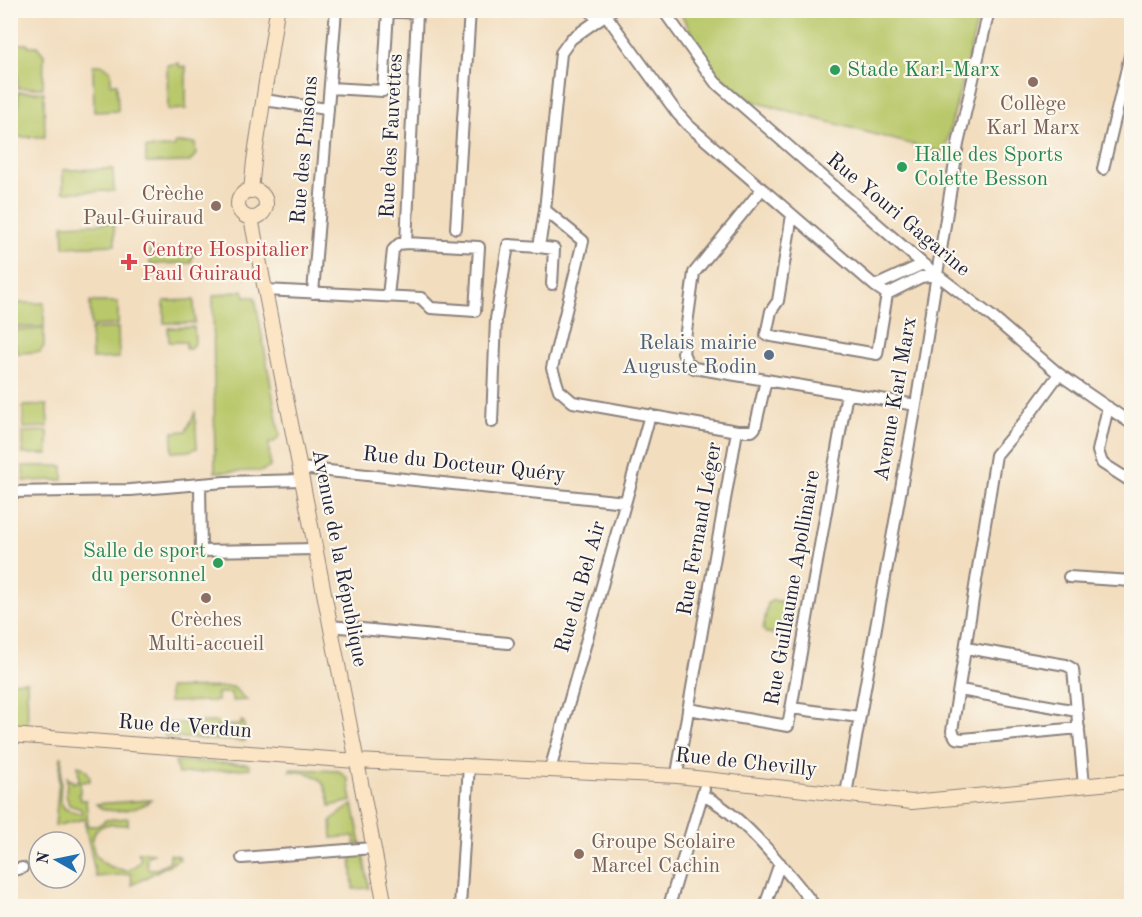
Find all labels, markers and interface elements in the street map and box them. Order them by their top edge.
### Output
street label: Rue des Fauvettes [377,53,407,219]
place label: Stade Karl-Marx [847,60,1000,81]
marker: Stade Karl-Marx [828,63,842,77]
street label: Rue des Pinsons [288,75,322,225]
marker: Collège Karl Marx [1026,75,1040,89]
place label: Collège Karl Marx [986,94,1080,139]
place label: Halle des Sports Colette Besson [914,145,1063,190]
street label: Rue Youri Gagarine [822,149,974,281]
marker: Halle des Sports Colette Besson [895,160,909,174]
place label: Crèche Paul-Guiraud [82,184,204,229]
marker: Crèche Paul-Guiraud [209,199,223,213]
place label: Centre Hospitalier Paul Guiraud [142,240,309,285]
marker: Centre Hospitalier Paul Guiraud [120,253,138,271]
street label: Avenue Karl Marx [871,315,921,483]
place label: Relais mairie Auguste Rodin [622,333,757,378]
marker: Relais mairie Auguste Rodin [762,348,776,362]
street label: Rue Fernand Léger [674,440,726,617]
street label: Rue du Docteur Quéry [362,444,566,486]
street label: Avenue de la République [308,447,370,669]
street label: Rue Guillaume Apollinaire [762,469,824,707]
street label: Rue du Bel Air [552,518,610,655]
place label: Salle de sport du personnel [83,541,206,586]
marker: Salle de sport du personnel [211,556,225,570]
marker: Crèches Multi-accueil [199,591,213,605]
place label: Crèches Multi-accueil [148,610,264,655]
street label: Rue de Verdun [117,712,253,742]
street label: Rue de Chevilly [674,745,818,781]
north arrow [27,830,87,890]
place label: Groupe Scolaire Marcel Cachin [591,832,735,877]
marker: Groupe Scolaire Marcel Cachin [572,847,586,861]
text: N [35,850,53,865]

